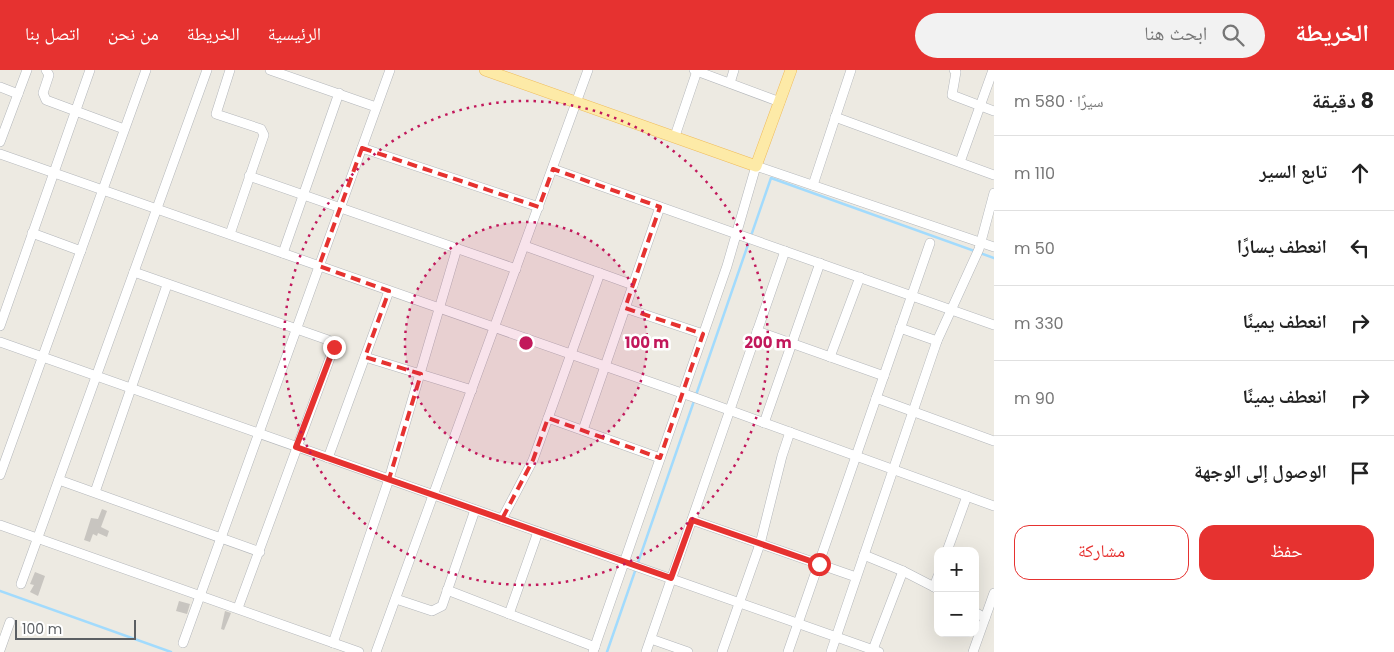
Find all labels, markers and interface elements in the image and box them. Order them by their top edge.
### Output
search box [915,13,1265,58]
text: الخريطة [1295,16,1369,49]
text: ابحث هنا [1144,20,1207,47]
text: اتصل بنا [25,21,80,46]
text: من نحن [108,21,159,46]
text: الخريطة [187,21,240,46]
text: الرئيسية [268,21,321,46]
icon: search [1219,21,1247,49]
text: 8 دقيقة [1312,86,1374,115]
text: سيرًا · 580 m [1014,90,1103,113]
text: تابع السير [1260,158,1327,185]
icon: ahead [1346,159,1374,187]
text: 110 m [1014,162,1055,185]
text: انعطف يسارًا [1237,233,1327,260]
icon: left [1346,234,1374,262]
text: 50 m [1014,237,1055,260]
text: انعطف يمينًا [1242,308,1327,335]
icon: right [1346,309,1374,337]
text: 330 m [1014,312,1064,335]
text: 100 m [625,332,669,353]
text: 200 m [744,332,792,353]
centre of rings [517,334,535,352]
route end [323,336,346,359]
text: انعطف يمينًا [1242,383,1327,410]
icon: right [1346,384,1374,412]
text: 90 m [1014,387,1055,410]
text: الوصول إلى الوجهة [1194,458,1327,485]
icon: arrive [1346,459,1374,487]
button: مشاركة [1014,525,1189,580]
button: حفظ [1199,525,1374,580]
map controls [934,547,979,637]
button: + [934,547,979,592]
route start [808,553,831,576]
button: − [934,592,979,637]
scale bar [15,617,136,640]
text: 100 m [22,619,62,639]

